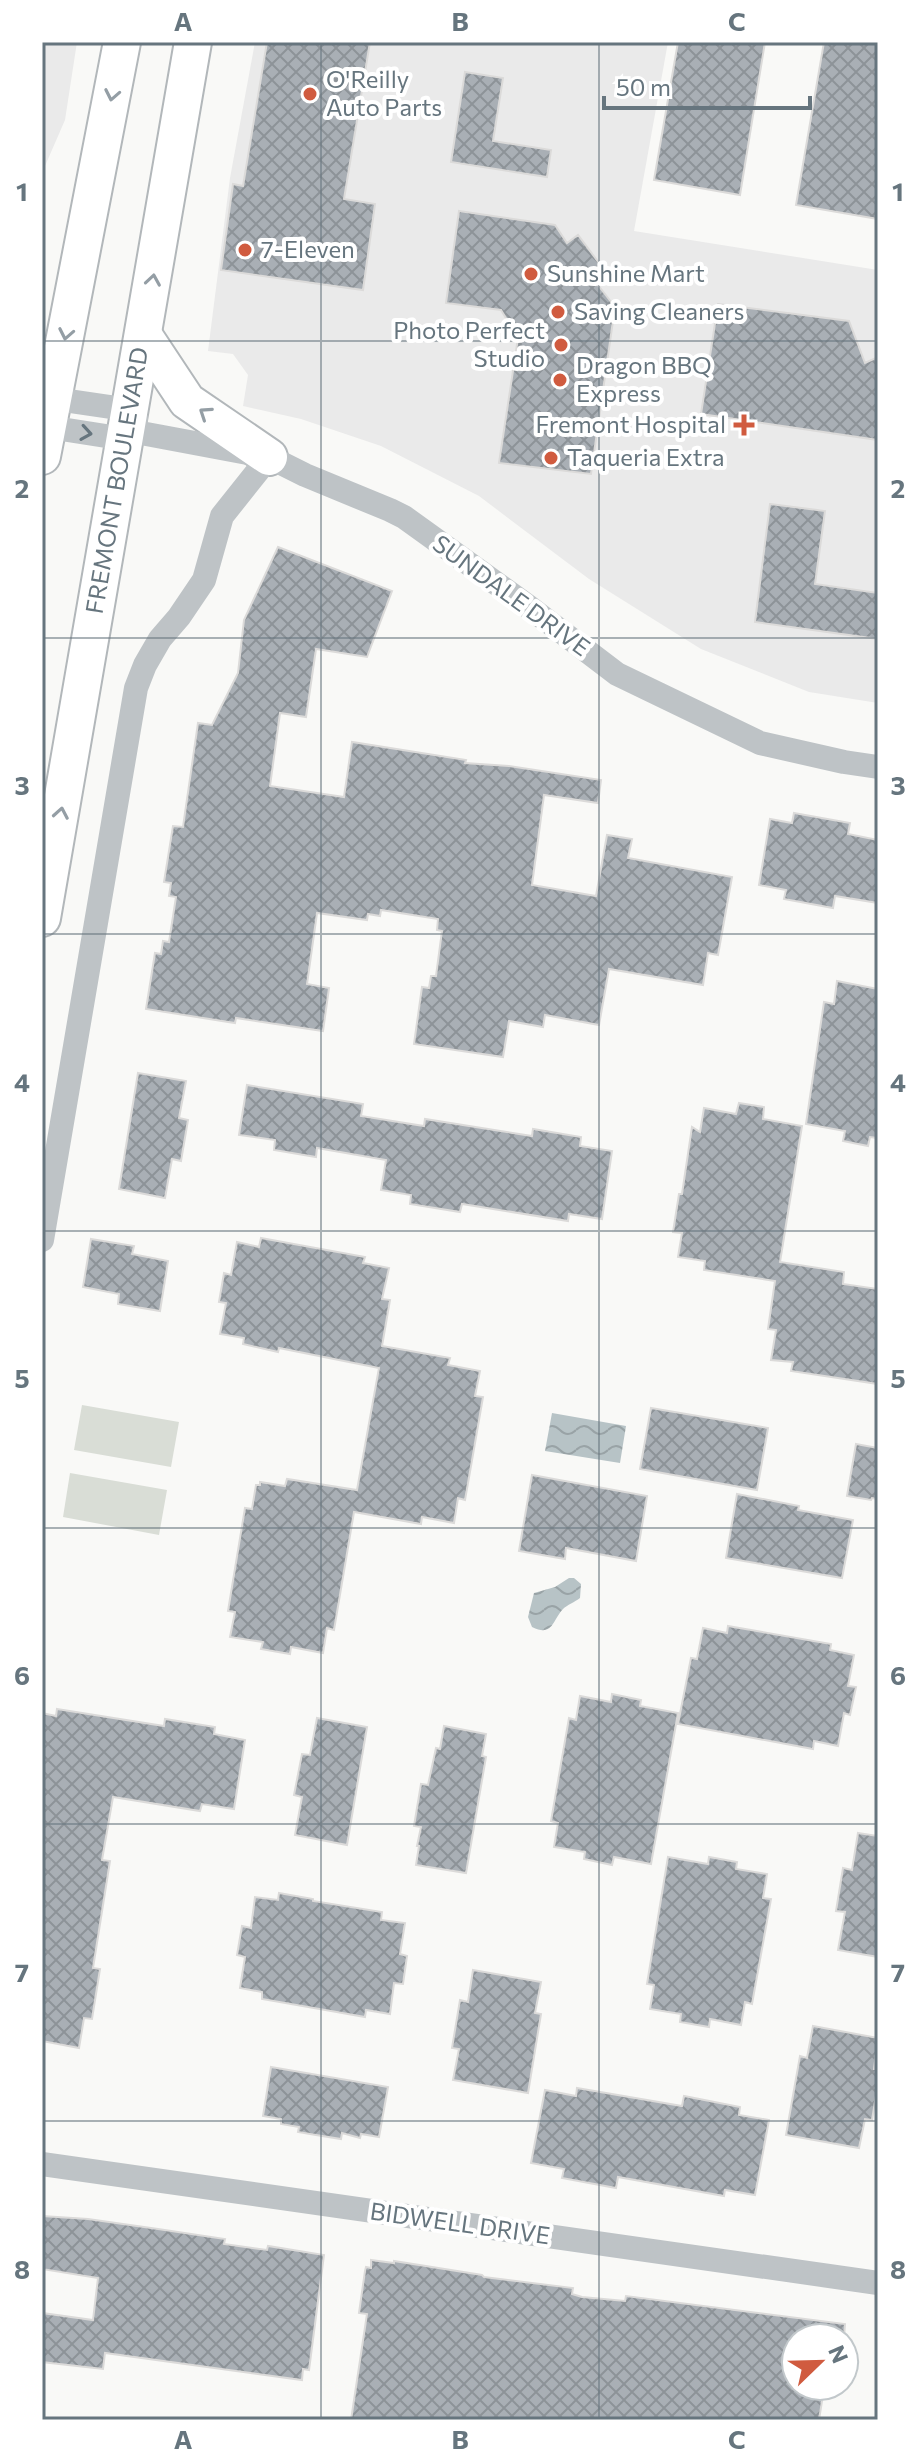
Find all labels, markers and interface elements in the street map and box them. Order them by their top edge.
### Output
text: A [174,5,193,36]
text: B [451,5,469,36]
text: C [728,5,746,36]
scale bar [604,60,810,110]
place label: O'Reilly Auto Parts [326,64,442,121]
text: 50 m [616,72,671,101]
marker: O'Reilly Auto Parts [301,85,319,103]
one-way arrow [104,88,121,101]
text: 1 [16,175,28,206]
text: 1 [892,175,904,206]
place label: 7-Eleven [261,234,355,263]
marker: 7-Eleven [236,241,254,259]
place label: Sunshine Mart [547,258,705,287]
marker: Sunshine Mart [522,265,540,283]
one-way arrow [144,273,161,286]
place label: Saving Cleaners [574,296,744,325]
marker: Saving Cleaners [549,303,567,321]
place label: Photo Perfect Studio [393,315,545,372]
one-way arrow [58,327,75,340]
marker: Photo Perfect Studio [552,336,570,354]
street label: FREMONT BOULEVARD [79,345,153,616]
place label: Dragon BBQ Express [576,350,712,407]
marker: Dragon BBQ Express [551,371,569,389]
one-way arrow [199,408,213,423]
place label: Fremont Hospital [535,409,726,438]
marker: Fremont Hospital [733,414,755,436]
one-way arrow [79,424,93,441]
place label: Taqueria Extra [567,442,725,471]
marker: Taqueria Extra [542,449,560,467]
text: 2 [15,472,29,503]
text: 2 [891,472,905,503]
street label: SUNDALE DRIVE [428,528,596,661]
text: 3 [14,769,30,800]
text: 3 [890,769,906,800]
one-way arrow [51,806,68,820]
text: 4 [14,1066,30,1097]
text: 4 [890,1066,906,1097]
text: 5 [14,1362,30,1393]
text: 5 [890,1362,906,1393]
text: 6 [14,1659,30,1690]
text: 6 [890,1659,906,1690]
text: 7 [15,1956,29,1987]
text: 7 [891,1956,905,1987]
street label: BIDWELL DRIVE [368,2196,552,2249]
text: 8 [14,2253,30,2284]
text: 8 [890,2253,906,2284]
north arrow [780,2322,860,2402]
text: N [823,2341,855,2367]
text: A [174,2423,193,2454]
text: B [451,2423,469,2454]
text: C [728,2423,746,2454]

